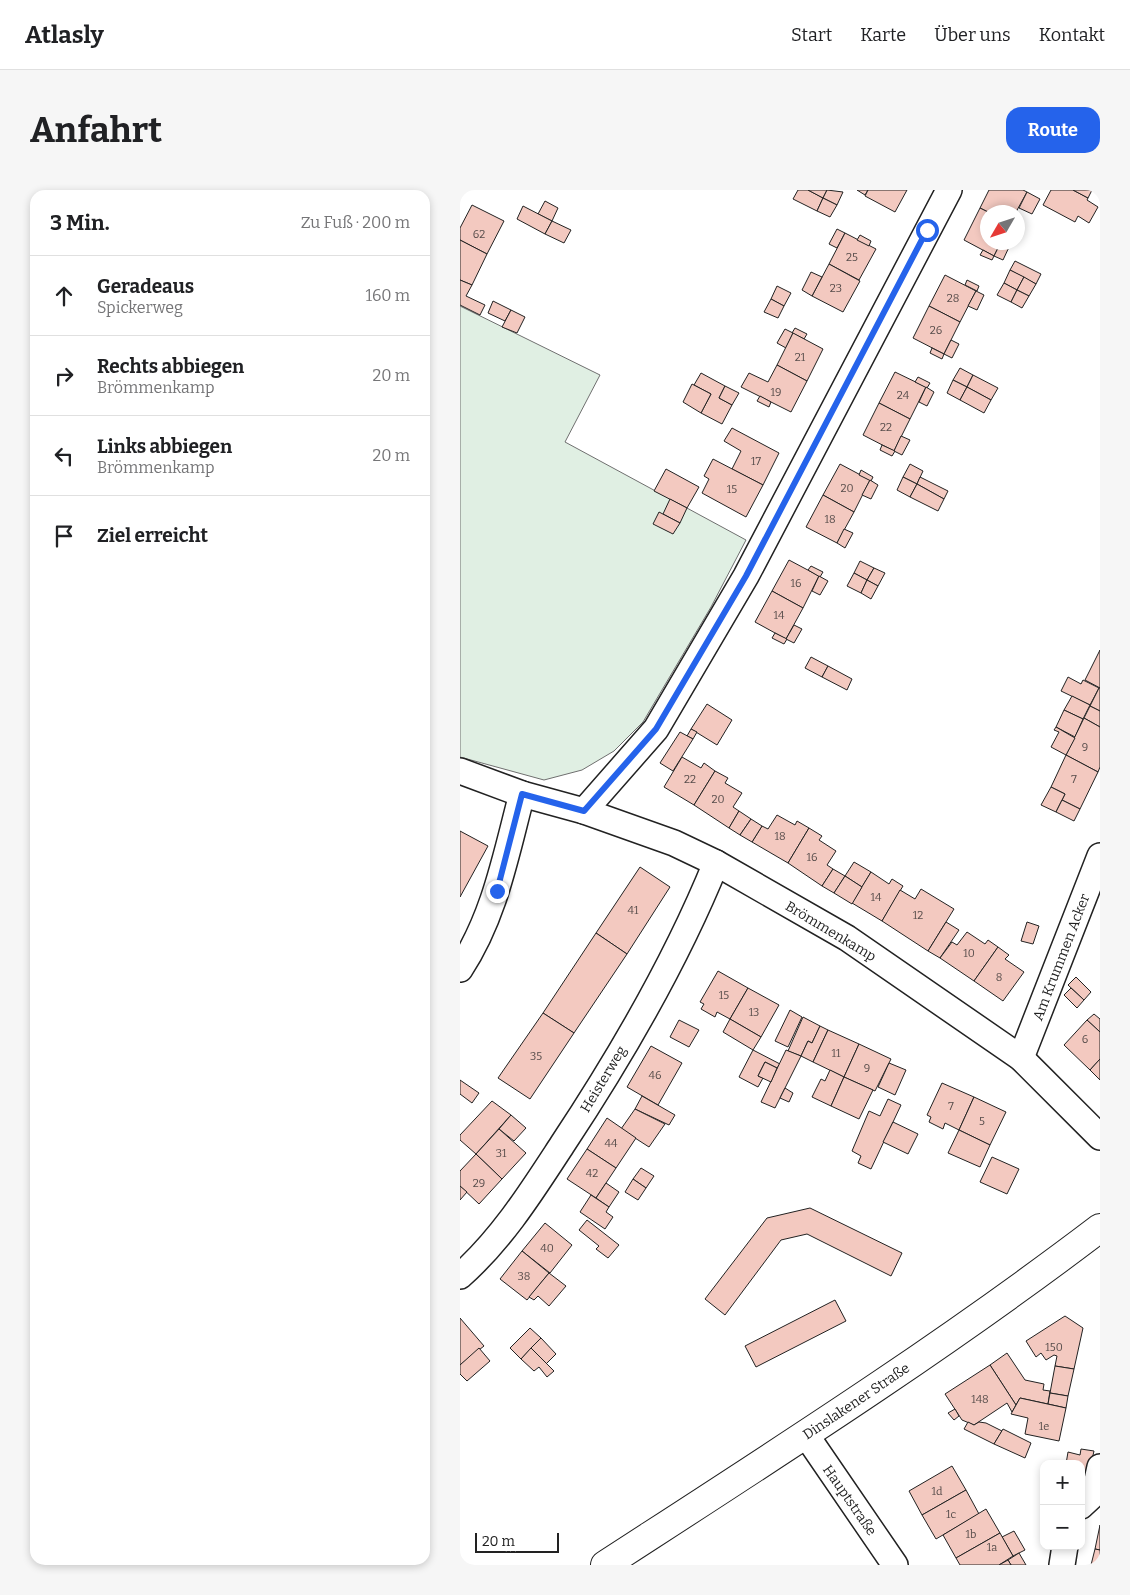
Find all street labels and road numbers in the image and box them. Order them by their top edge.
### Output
street label: Am Krummen Acker [1029,891,1093,1023]
street label: Brömmenkamp [782,898,879,965]
street label: Heisterweg [577,1043,630,1116]
street label: Dinslakener Straße [800,1359,913,1443]
street label: Hauptstraße [819,1462,880,1539]

